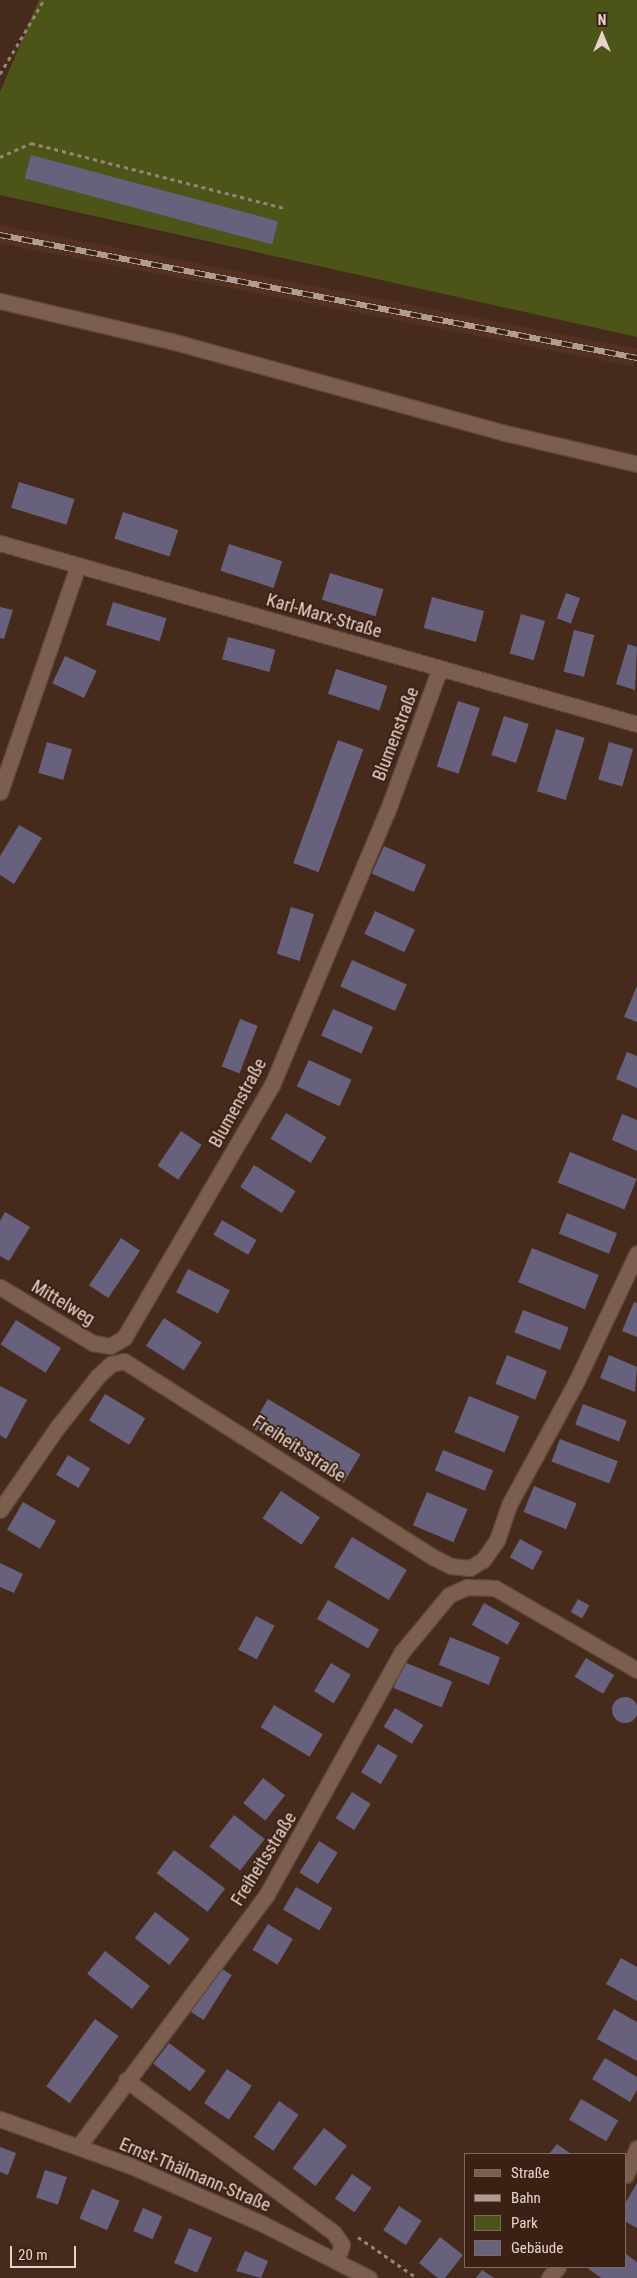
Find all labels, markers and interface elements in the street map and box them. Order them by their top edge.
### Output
north arrow [577,10,627,60]
text: N [598,12,606,28]
street label: Karl-Marx-Straße [264,589,384,643]
street label: Blumenstraße [368,684,424,784]
street label: Blumenstraße [205,1055,271,1151]
street label: Mittelweg [27,1276,99,1330]
street label: Freiheitsstraße [249,1411,349,1487]
street label: Freiheitsstraße [227,1808,301,1910]
street label: Ernst-Thälmann-Straße [116,2133,274,2217]
legend [464,2153,627,2268]
text: Straße [511,2164,550,2182]
text: Bahn [511,2189,541,2207]
text: Park [511,2214,538,2232]
scale bar [12,2236,79,2268]
text: Gebäude [511,2239,563,2257]
text: 20 m [18,2246,48,2264]

